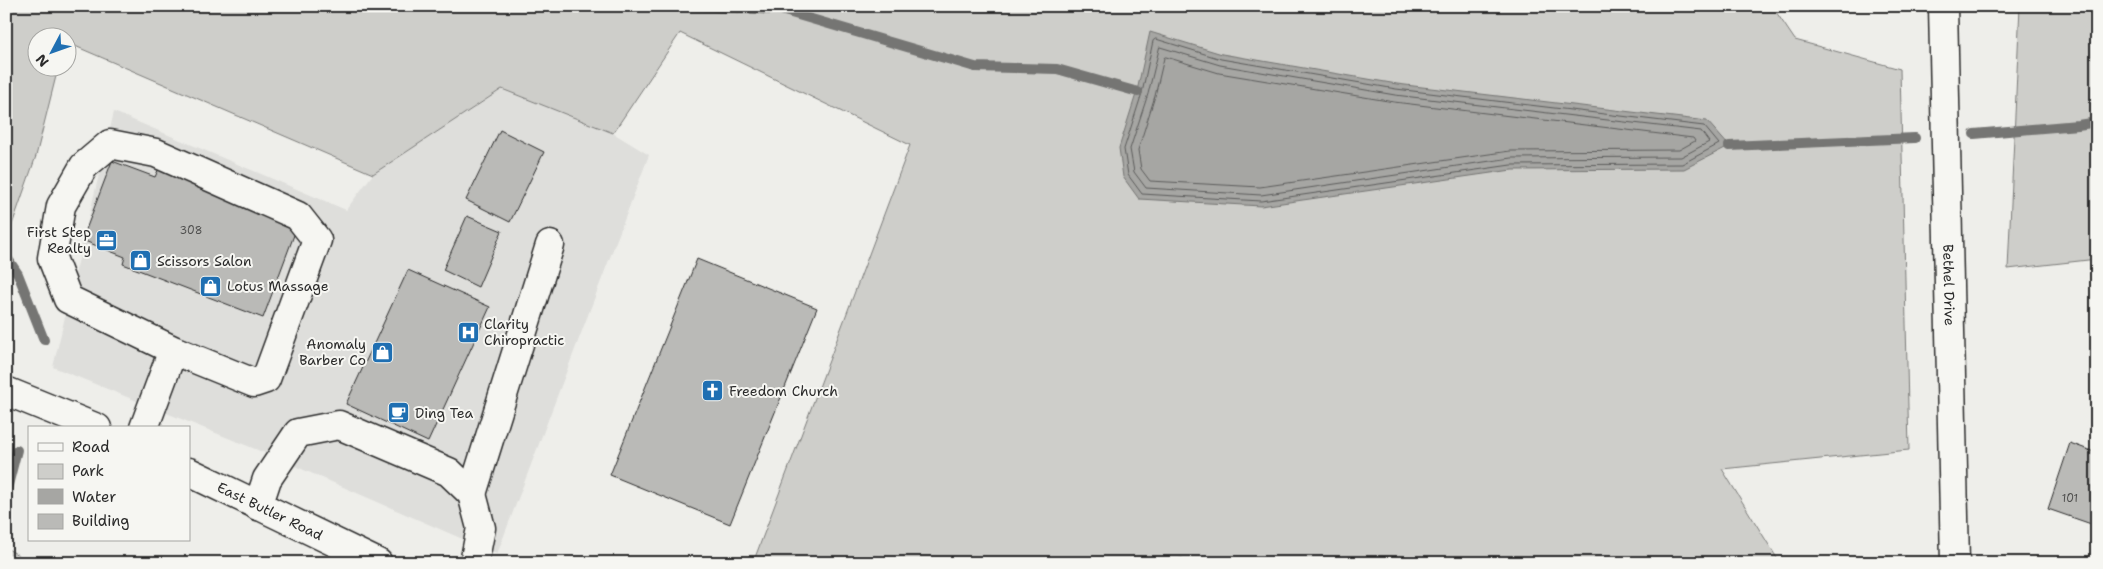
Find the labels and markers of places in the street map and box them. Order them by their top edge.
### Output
place label: First Step Realty [27,223,91,257]
office icon: First Step Realty [95,228,119,252]
shop icon: Scissors Salon [129,249,153,273]
place label: Scissors Salon [157,252,252,270]
shop icon: Lotus Massage [199,274,223,298]
place label: Lotus Massage [227,277,329,295]
place label: Clarity Chiropractic [484,315,564,349]
hospital icon: Clarity Chiropractic [456,320,480,344]
place label: Anomaly Barber Co [299,335,366,369]
shop icon: Anomaly Barber Co [370,340,394,364]
church icon: Freedom Church [701,379,725,403]
place label: Freedom Church [729,382,838,400]
cafe icon: Ding Tea [387,401,411,425]
place label: Ding Tea [415,404,474,422]

